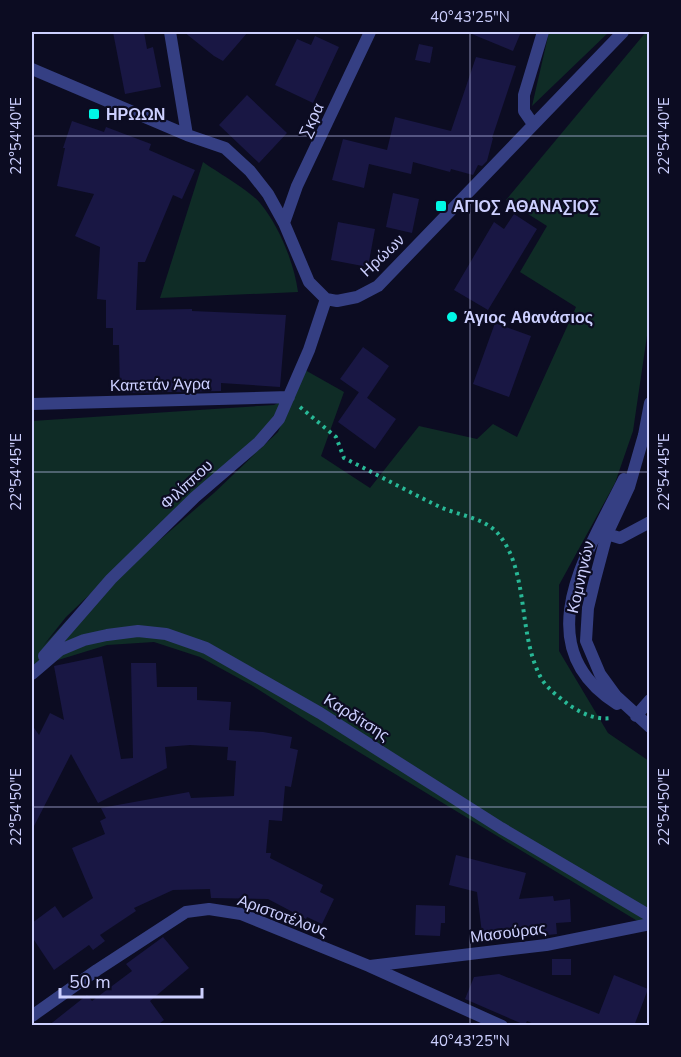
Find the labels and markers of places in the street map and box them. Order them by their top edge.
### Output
place label: ΗΡΩΩΝ [106,104,165,126]
marker: ΗΡΩΩΝ [87,107,101,121]
place label: ΑΓΙΟΣ ΑΘΑΝΑΣΙΟΣ [453,196,599,218]
marker: ΑΓΙΟΣ ΑΘΑΝΑΣΙΟΣ [434,199,448,213]
place label: Άγιος Αθανάσιος [464,307,593,329]
marker: Άγιος Αθανάσιος [445,310,459,324]

